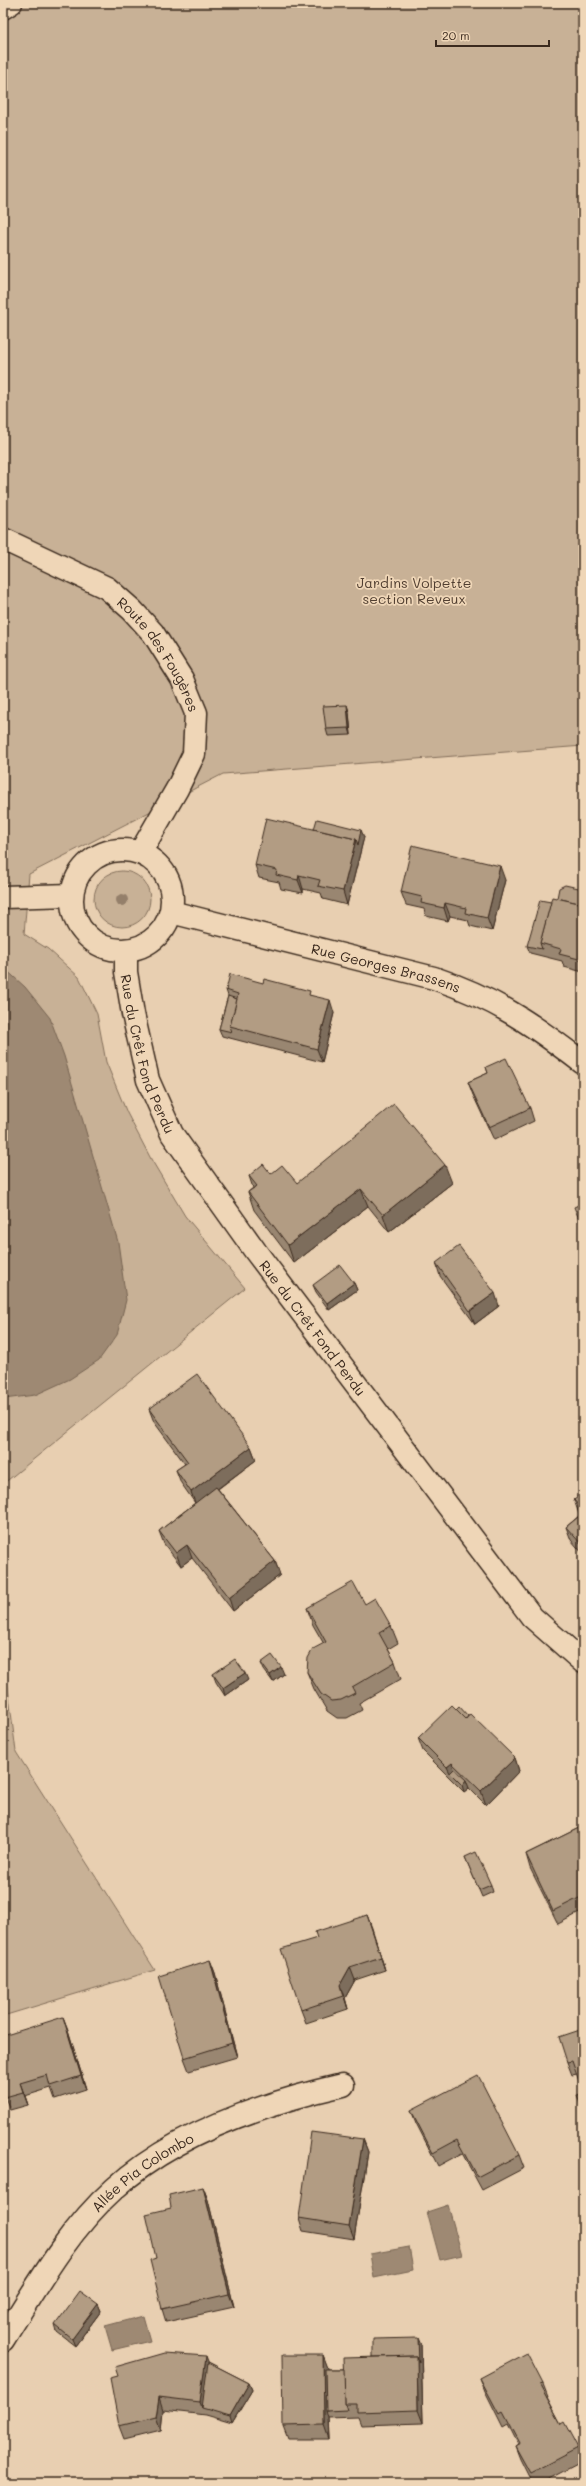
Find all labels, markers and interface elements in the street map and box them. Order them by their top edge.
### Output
scale bar [436,22,549,48]
text: 20 m [442,27,470,43]
park label: Jardins Volpette section Reveux [357,573,471,608]
street label: Route des Fougères [113,592,204,714]
street label: Rue Georges Brassens [310,938,463,996]
street label: Rue du Crêt Fond Perdu [117,973,180,1136]
street label: Rue du Crêt Fond Perdu [256,1256,371,1399]
street label: Allée Pia Colombo [87,2128,197,2216]

